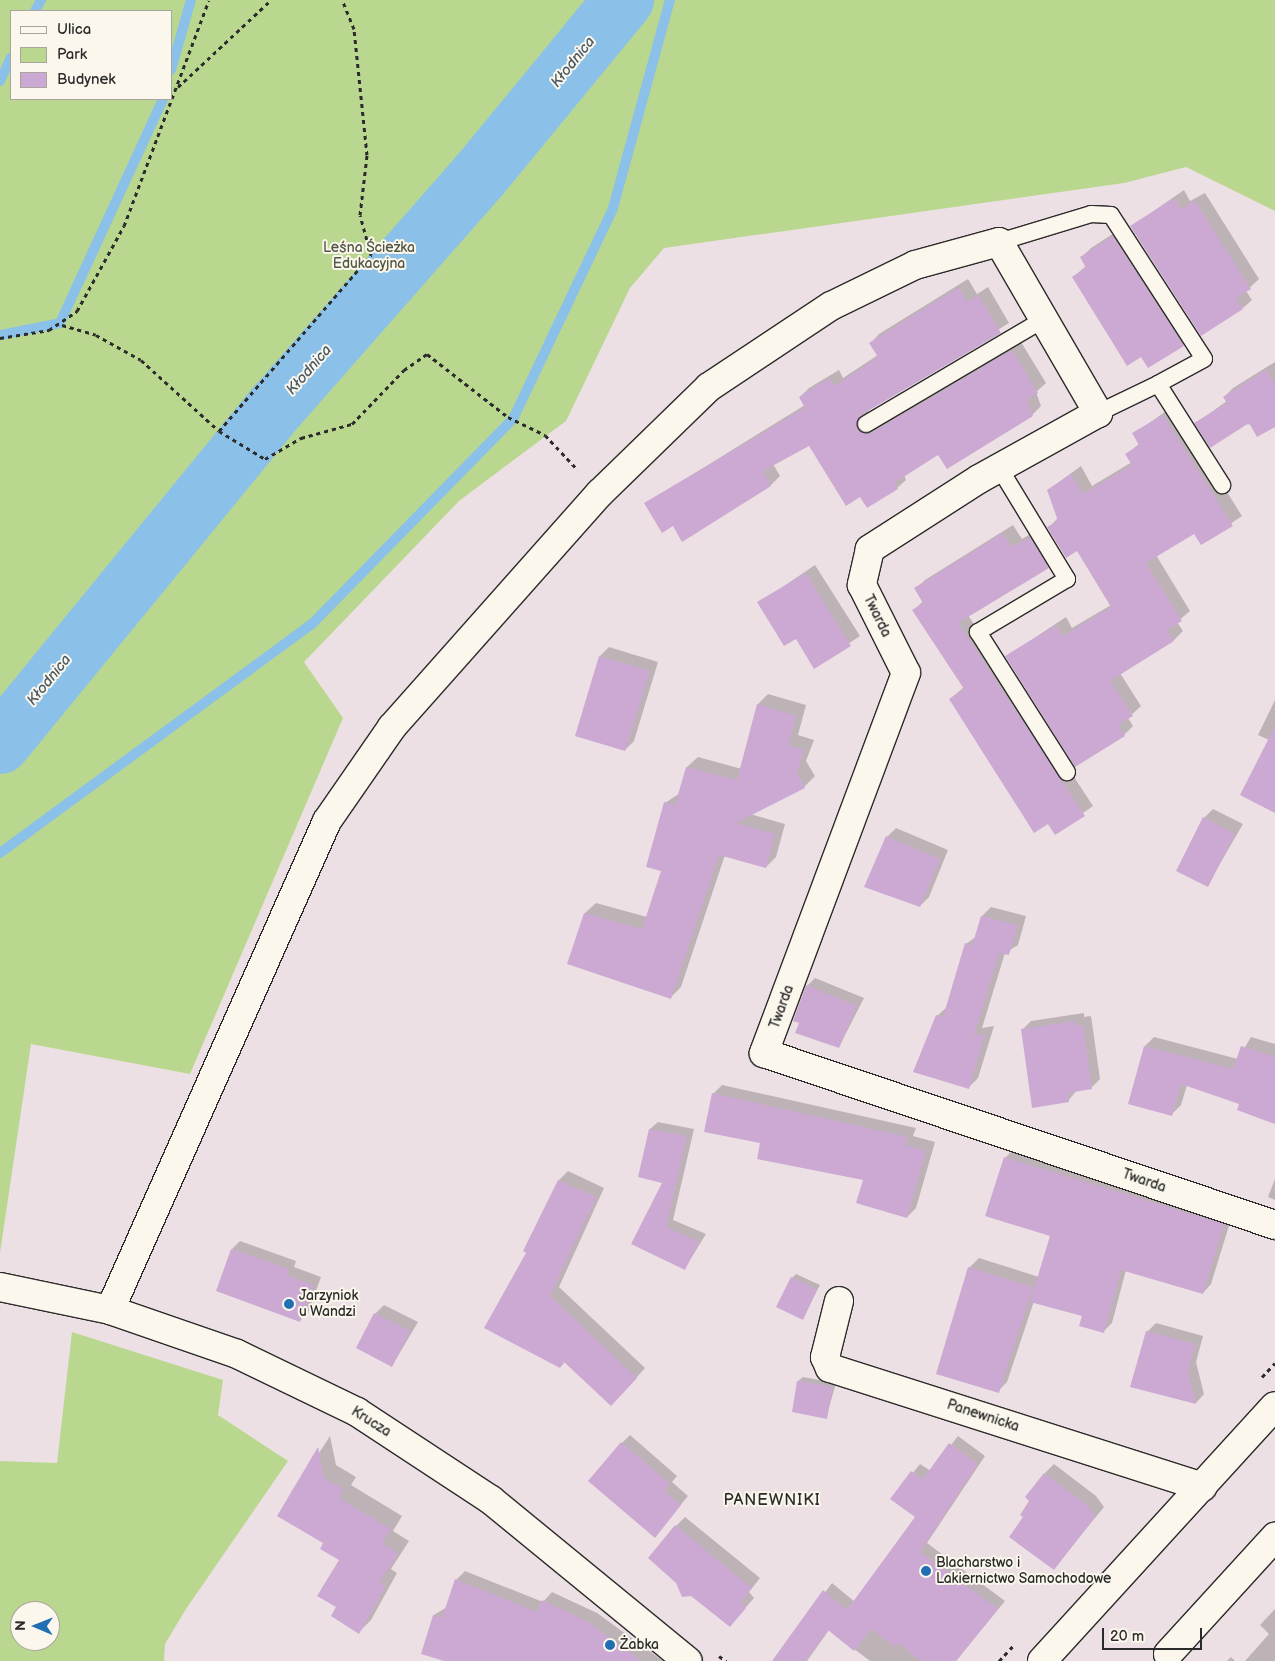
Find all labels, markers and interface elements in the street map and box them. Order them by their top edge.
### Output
legend [10,10,172,100]
text: Ulica [57,20,91,39]
water label: Kłodnica [547,33,599,91]
text: Park [57,45,87,64]
text: Budynek [57,70,116,89]
park label: Leśna Ścieżka Edukacyjna [323,240,415,272]
water label: Kłodnica [282,341,336,399]
street label: Twarda [860,592,894,640]
water label: Kłodnica [23,651,75,709]
street label: Twarda [766,983,798,1031]
street label: Twarda [1120,1166,1168,1196]
place label: Jarzyniok u Wandzi [299,1288,358,1320]
marker: Jarzyniok u Wandzi [283,1298,295,1310]
street label: Panewnicka [945,1396,1021,1436]
street label: Krucza [348,1403,394,1441]
district label: PANEWNIKI [722,1491,822,1511]
place label: Blacharstwo i Lakiernictwo Samochodowe [936,1555,1112,1588]
marker: Blacharstwo i Lakiernictwo Samochodowe [920,1565,932,1577]
north arrow [10,1601,60,1651]
scale bar [1105,1618,1205,1650]
text: N [12,1620,29,1631]
text: 20 m [1110,1627,1144,1646]
place label: Żabka [620,1637,659,1653]
marker: Żabka [604,1639,616,1651]

